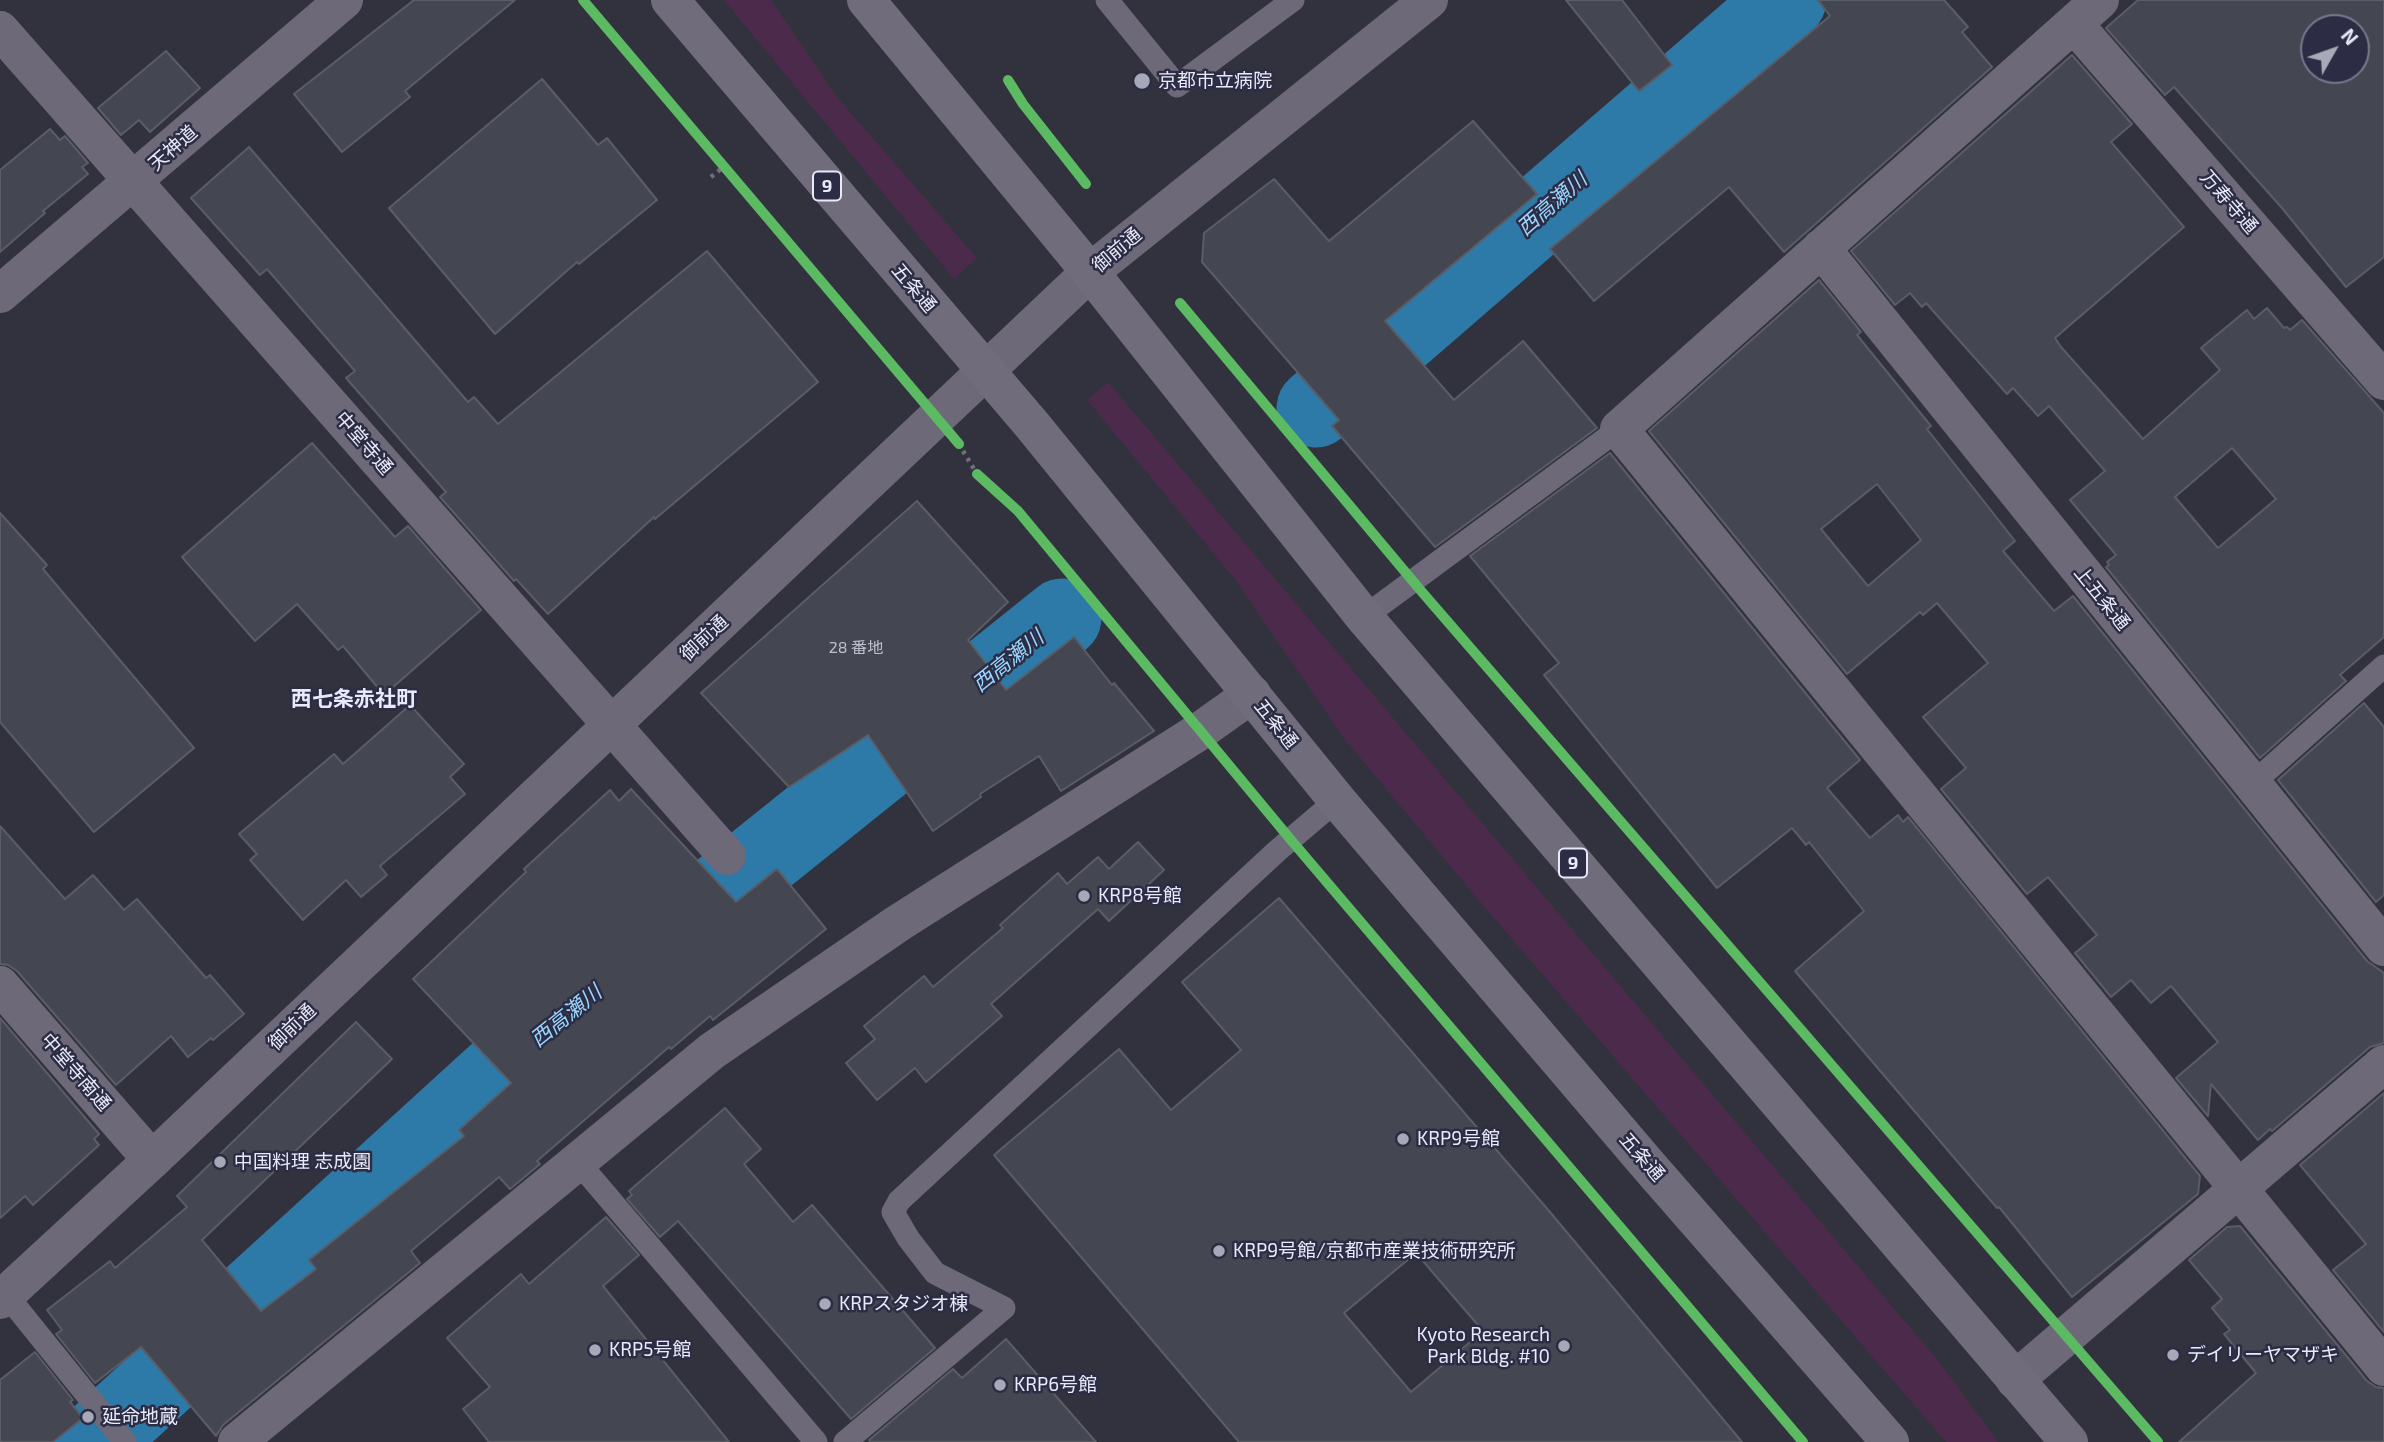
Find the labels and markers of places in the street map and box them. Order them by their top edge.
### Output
place label: 京都市立病院 [1158,70,1272,92]
marker: 京都市立病院 [1132,71,1152,91]
place label: KRP8号館 [1098,885,1182,907]
marker: KRP8号館 [1076,888,1092,904]
place label: KRP9号館 [1417,1128,1500,1150]
marker: KRP9号館 [1395,1131,1411,1147]
place label: 中国料理 志成園 [234,1151,371,1173]
marker: 中国料理 志成園 [212,1154,228,1170]
place label: KRP9号館/京都市産業技術研究所 [1233,1240,1516,1262]
marker: KRP9号館/京都市産業技術研究所 [1211,1243,1227,1259]
place label: KRPスタジオ棟 [839,1293,968,1315]
marker: KRPスタジオ棟 [817,1296,833,1312]
place label: Kyoto Research Park Bldg. #10 [1416,1324,1550,1368]
marker: Kyoto Research Park Bldg. #10 [1556,1338,1572,1354]
place label: KRP5号館 [609,1339,691,1361]
marker: KRP5号館 [587,1342,603,1358]
place label: デイリーヤマザキ [2187,1344,2339,1366]
marker: デイリーヤマザキ [2165,1347,2181,1363]
place label: KRP6号館 [1014,1374,1097,1396]
marker: KRP6号館 [992,1377,1008,1393]
place label: 延命地蔵 [102,1406,178,1428]
marker: 延命地蔵 [80,1409,96,1425]

